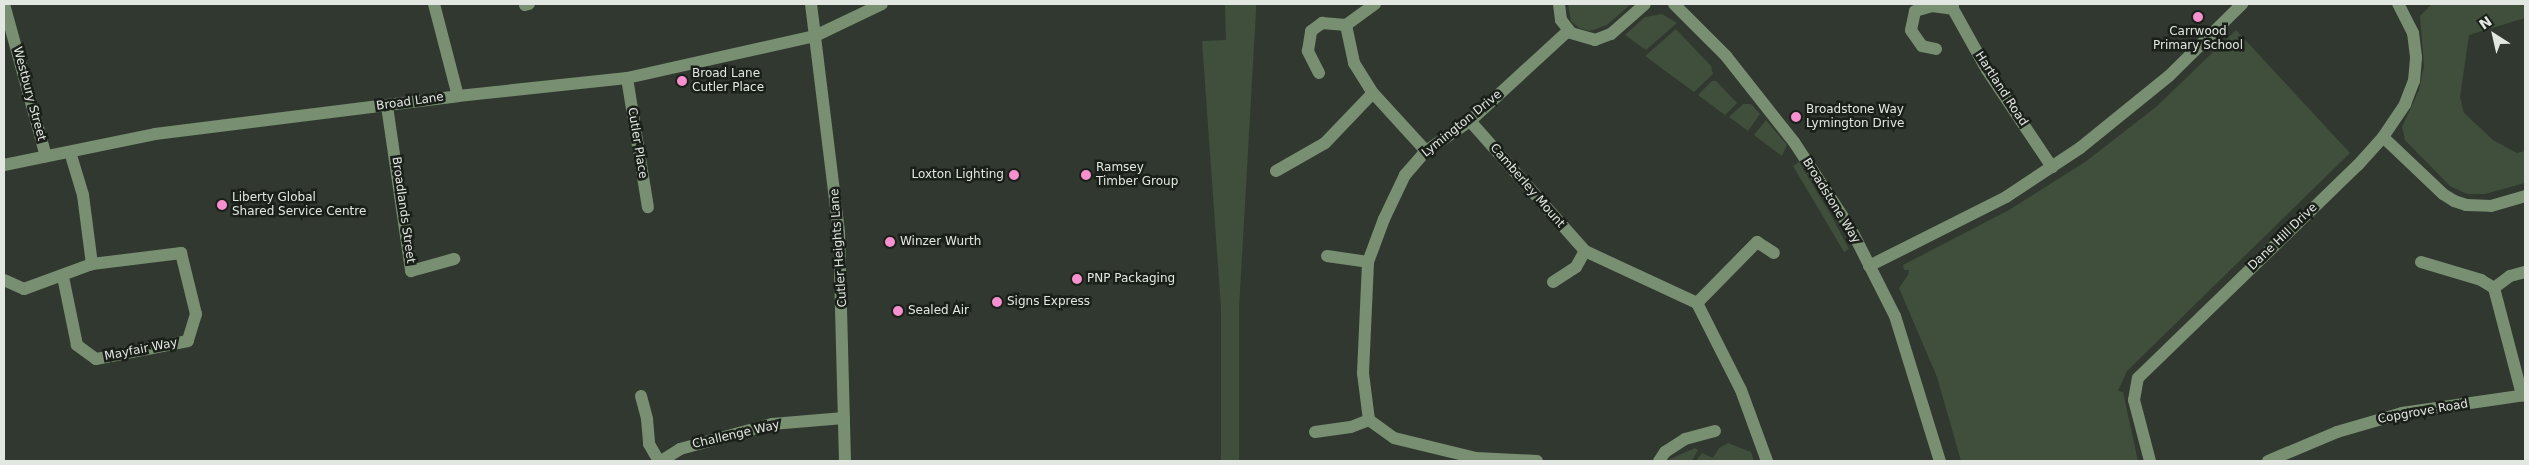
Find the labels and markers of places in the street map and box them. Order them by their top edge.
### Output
marker: Carrwood Primary School [2192,11,2204,23]
place label: Carrwood Primary School [2153,25,2243,53]
place label: Broad Lane Cutler Place [692,67,764,95]
marker: Broad Lane Cutler Place [676,75,688,87]
place label: Broadstone Way Lymington Drive [1806,103,1904,131]
marker: Broadstone Way Lymington Drive [1790,111,1802,123]
place label: Ramsey Timber Group [1096,161,1178,189]
place label: Loxton Lighting [911,168,1004,182]
marker: Loxton Lighting [1008,169,1020,181]
marker: Ramsey Timber Group [1080,169,1092,181]
place label: Liberty Global Shared Service Centre [232,191,366,219]
marker: Liberty Global Shared Service Centre [216,199,228,211]
place label: Winzer Wurth [900,235,981,249]
marker: Winzer Wurth [884,236,896,248]
place label: PNP Packaging [1087,272,1175,286]
marker: PNP Packaging [1071,273,1083,285]
place label: Signs Express [1007,295,1090,309]
marker: Signs Express [991,296,1003,308]
place label: Sealed Air [908,304,969,318]
marker: Sealed Air [892,305,904,317]

